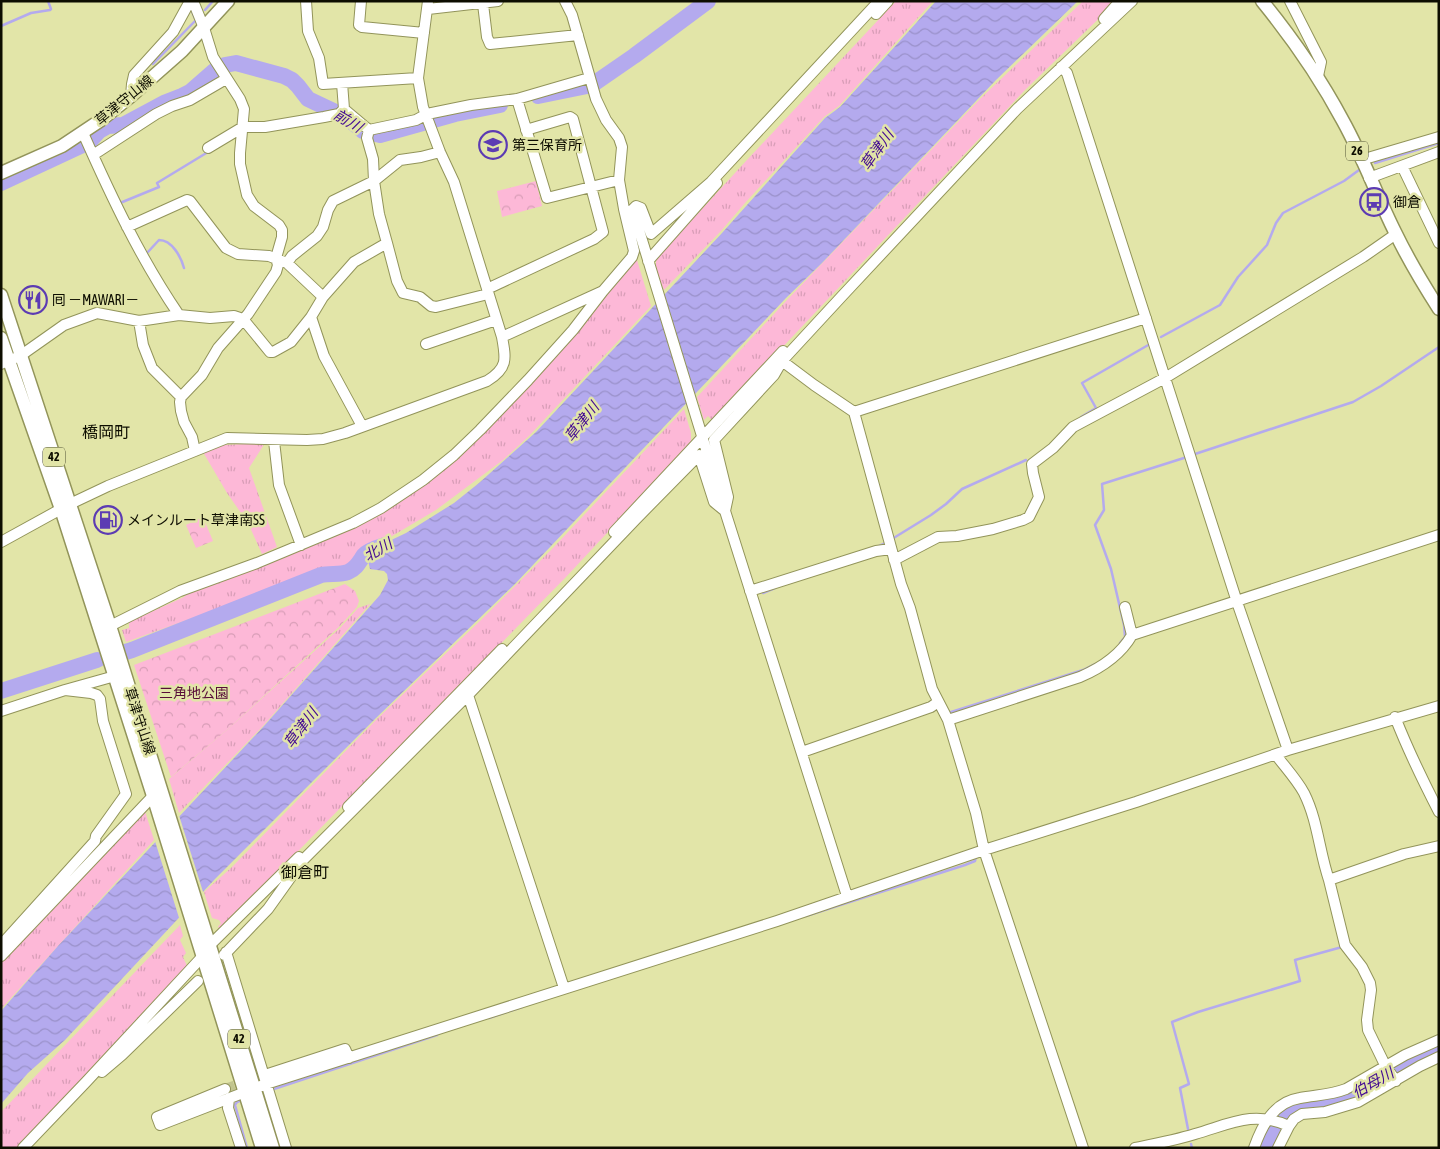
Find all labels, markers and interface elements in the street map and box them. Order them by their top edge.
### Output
street label: 草津守山線 [92,72,156,128]
water label: 前川 [331,106,367,137]
water label: 草津川 [857,125,898,173]
school or university icon: 第三保育所 [478,130,508,160]
place label: 第三保育所 [512,137,582,153]
road number: 26 [1346,142,1368,160]
bus stop icon: 御倉 [1359,187,1389,217]
place label: 御倉 [1393,194,1421,210]
restaurant icon: 囘 －MAWARI－ [18,285,48,315]
place label: 囘 －MAWARI－ [52,292,139,308]
water label: 草津川 [561,397,603,445]
district label: 橋岡町 [82,423,130,441]
road number: 42 [43,448,65,467]
fuel station icon: メインルート草津南SS [93,505,123,535]
place label: メインルート草津南SS [127,512,265,528]
water label: 北川 [361,534,397,564]
street label: 草津守山線 [122,685,158,757]
park label: 三角地公園 [159,685,229,701]
water label: 草津川 [280,703,322,751]
district label: 御倉町 [281,863,329,881]
road number: 42 [228,1030,250,1048]
water label: 伯母川 [1349,1063,1398,1101]

